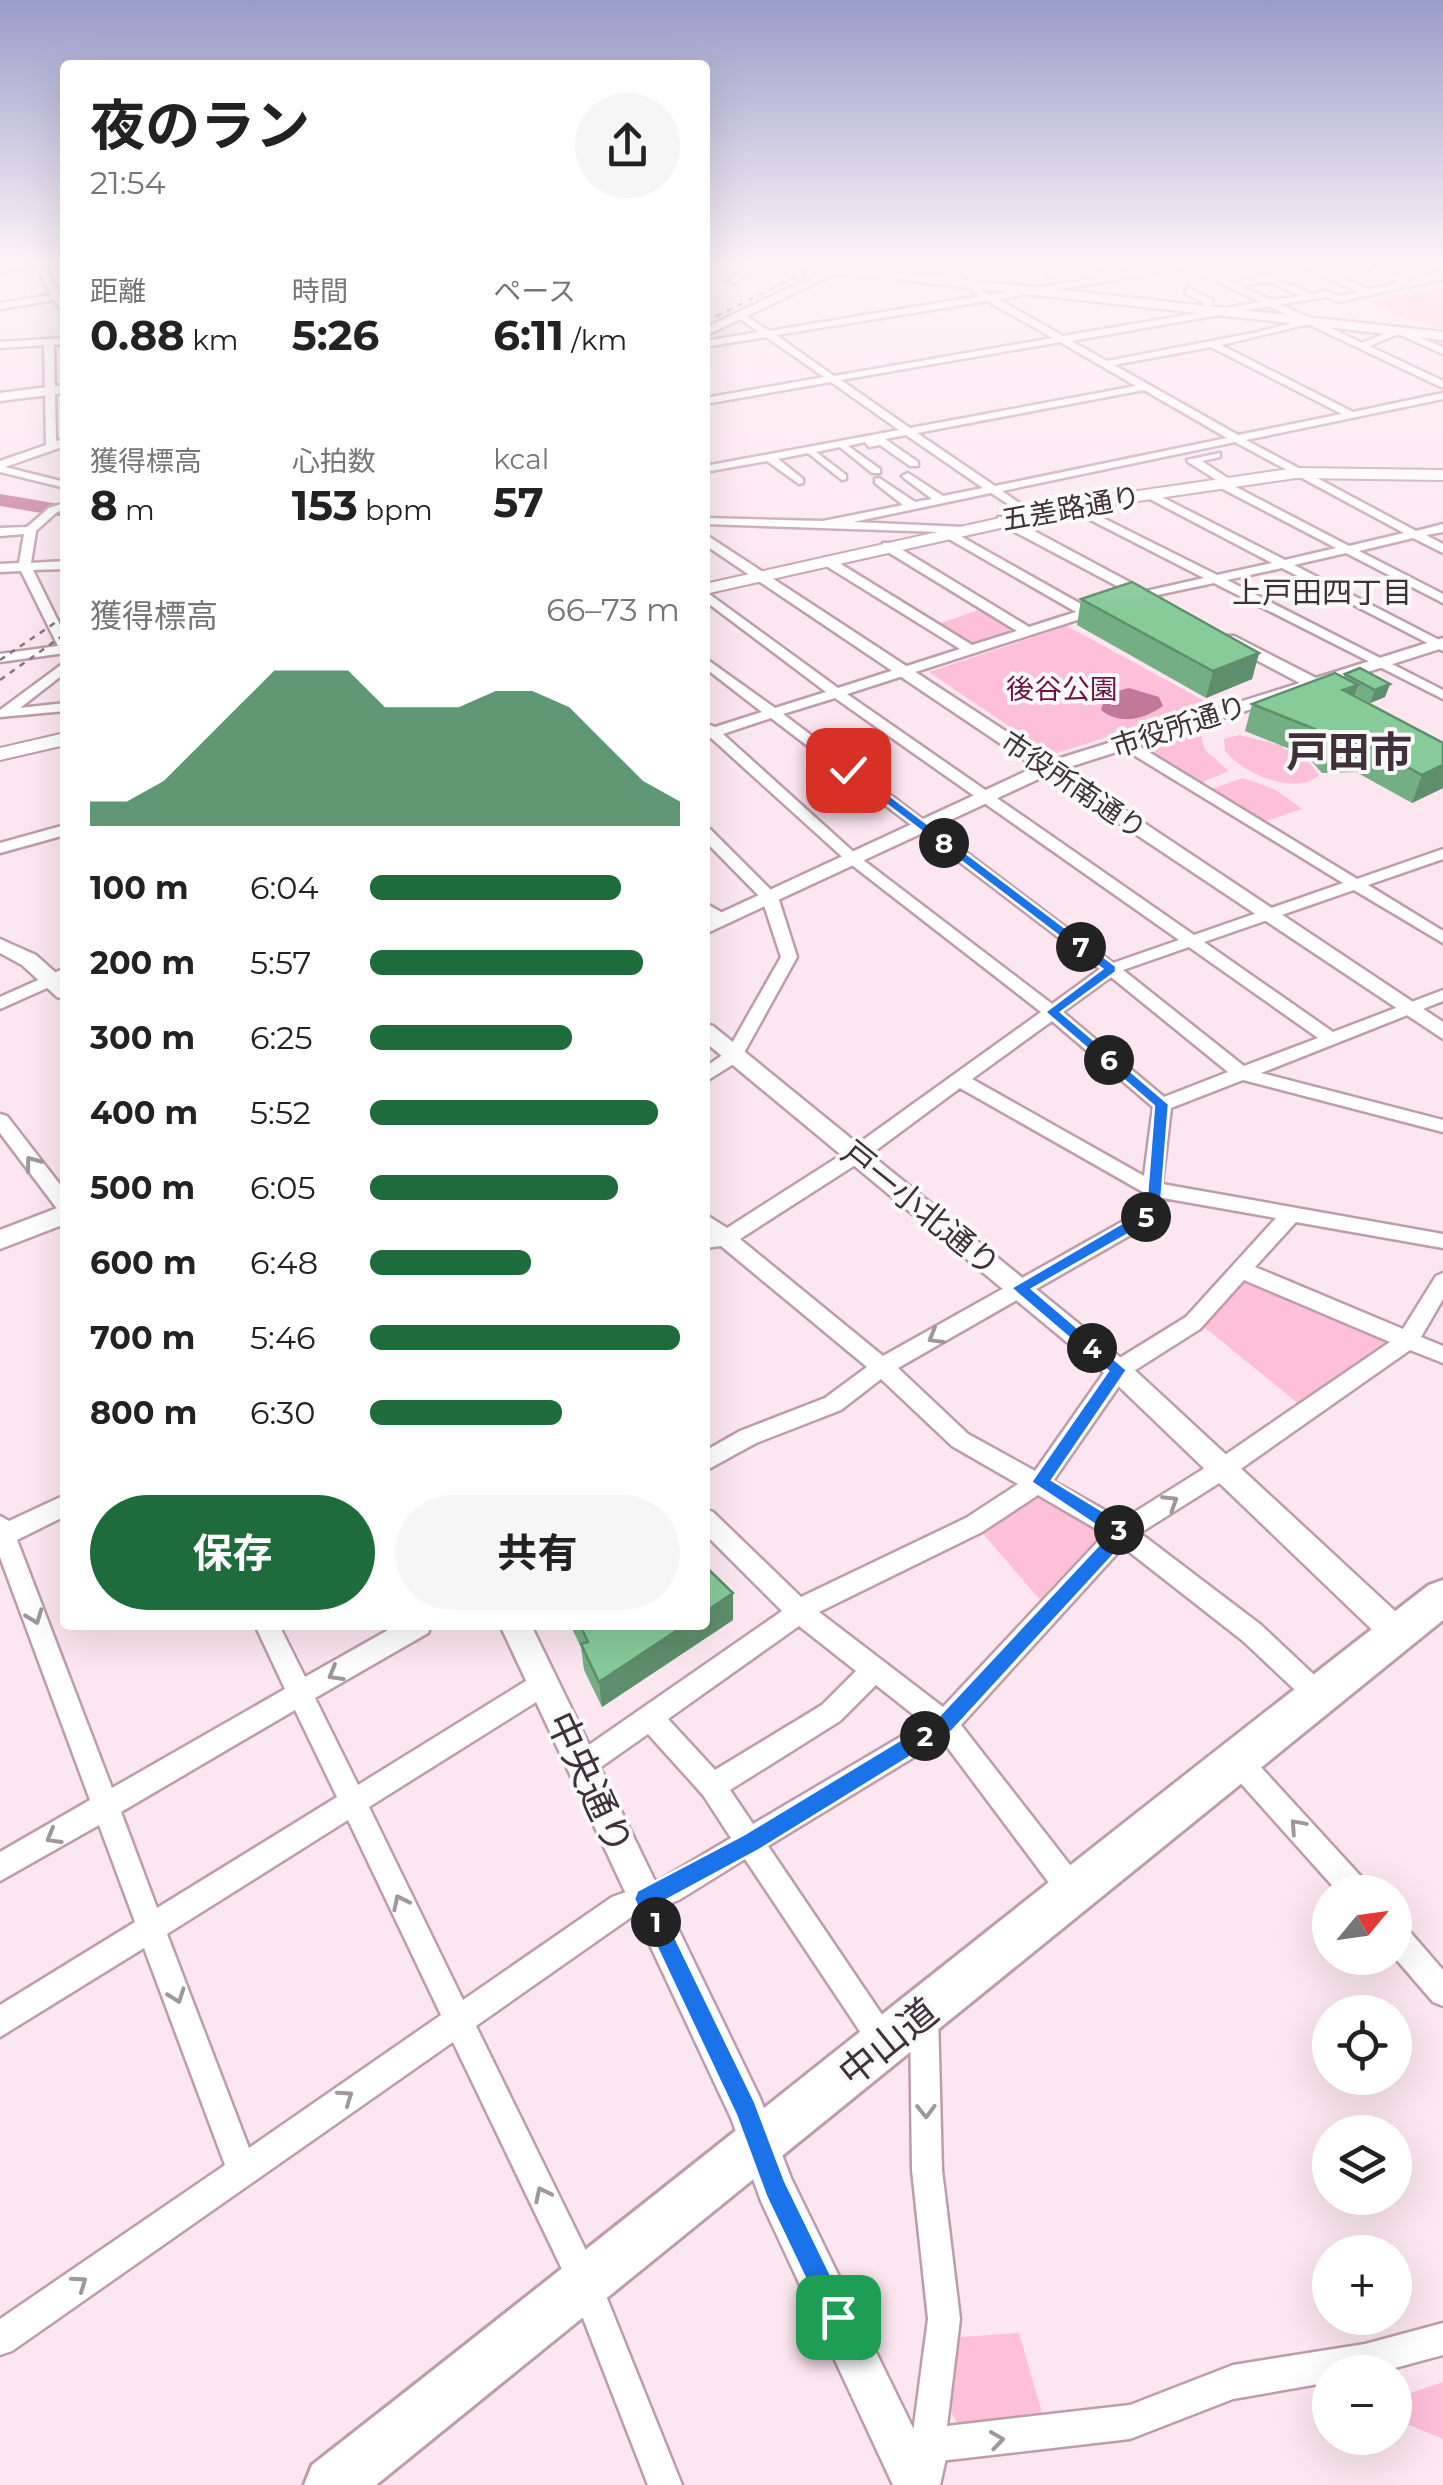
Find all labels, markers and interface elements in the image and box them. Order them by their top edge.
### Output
text: 夜のラン [90,92,310,159]
button: share [575,93,680,198]
text: 21:54 [90,163,166,202]
text: 距離 [90,274,146,308]
text: 時間 [292,274,348,308]
text: ペース [493,274,576,308]
text: 0.88 [90,309,185,361]
text: 5:26 [292,309,379,361]
text: 6:11 [493,309,564,361]
text: km [185,323,238,357]
text: /km [564,323,627,357]
text: kcal [493,442,549,476]
text: 獲得標高 [90,444,202,478]
text: 心拍数 [292,444,376,478]
text: 57 [493,476,544,528]
text: 8 [90,479,118,531]
text: 153 [292,479,358,531]
street label: 五差路通り [999,479,1143,537]
text: m [118,493,155,527]
text: bpm [358,493,433,527]
district label: 上戸田四丁目 [1232,574,1412,611]
text: 66–73 m [546,590,680,629]
text: 獲得標高 [90,596,218,635]
park label: 後谷公園 [1006,672,1118,706]
street label: 市役所通り [1107,688,1251,764]
street label: 市役所南通り [995,724,1153,846]
district label: 戸田市 [1286,726,1412,778]
pin [806,728,891,813]
icon: check [821,743,876,798]
pin: 8 [919,818,969,868]
text: 8 [935,826,953,860]
text: 100 m [90,868,189,907]
text: 6:04 [250,868,319,907]
pin: 7 [1056,922,1106,972]
text: 7 [1072,930,1090,964]
text: 200 m [90,943,195,982]
text: 5:57 [250,943,311,982]
text: 300 m [90,1018,195,1057]
text: 6:25 [250,1018,313,1057]
pin: 6 [1084,1035,1134,1085]
text: 6 [1100,1043,1118,1077]
text: 400 m [90,1093,198,1132]
text: 5:52 [250,1093,311,1132]
street label: 戸一小北通り [834,1132,1008,1284]
one-way arrow [27,1156,44,1174]
text: 500 m [90,1168,195,1207]
text: 6:05 [250,1168,316,1207]
pin: 5 [1121,1192,1171,1242]
text: 5 [1138,1200,1154,1234]
text: 600 m [90,1243,196,1282]
text: 6:48 [250,1243,318,1282]
text: 700 m [90,1318,195,1357]
text: 5:46 [250,1318,316,1357]
pin: 4 [1067,1323,1117,1373]
one-way arrow [928,1324,946,1344]
text: 4 [1082,1331,1102,1365]
text: 800 m [90,1393,197,1432]
text: 6:30 [250,1393,316,1432]
button: 保存 [90,1495,375,1610]
button: 共有 [395,1495,680,1610]
one-way arrow [1160,1495,1178,1514]
pin: 3 [1094,1505,1144,1555]
text: 3 [1111,1513,1127,1547]
one-way arrow [23,1608,43,1625]
one-way arrow [327,1662,345,1681]
street label: 中央通り [537,1704,643,1862]
pin: 2 [900,1711,950,1761]
text: 2 [917,1719,933,1753]
one-way arrow [1291,1820,1309,1838]
one-way arrow [46,1824,64,1844]
north arrow [1312,1875,1412,1975]
map controls [1312,1875,1412,2455]
one-way arrow [392,1894,412,1912]
pin: 1 [631,1897,681,1947]
text: 1 [651,1905,661,1939]
one-way arrow [165,1986,186,2003]
street label: 中山道 [829,1988,947,2096]
button: locate [1312,1995,1412,2095]
one-way arrow [335,2091,354,2109]
one-way arrow [915,2103,936,2119]
button: layers [1312,2115,1412,2215]
one-way arrow [535,2187,555,2205]
button: + [1312,2235,1412,2335]
pin [796,2275,881,2360]
one-way arrow [69,2277,87,2295]
icon: arrive [811,2290,866,2345]
button: − [1312,2355,1412,2455]
one-way arrow [989,2430,1006,2451]

